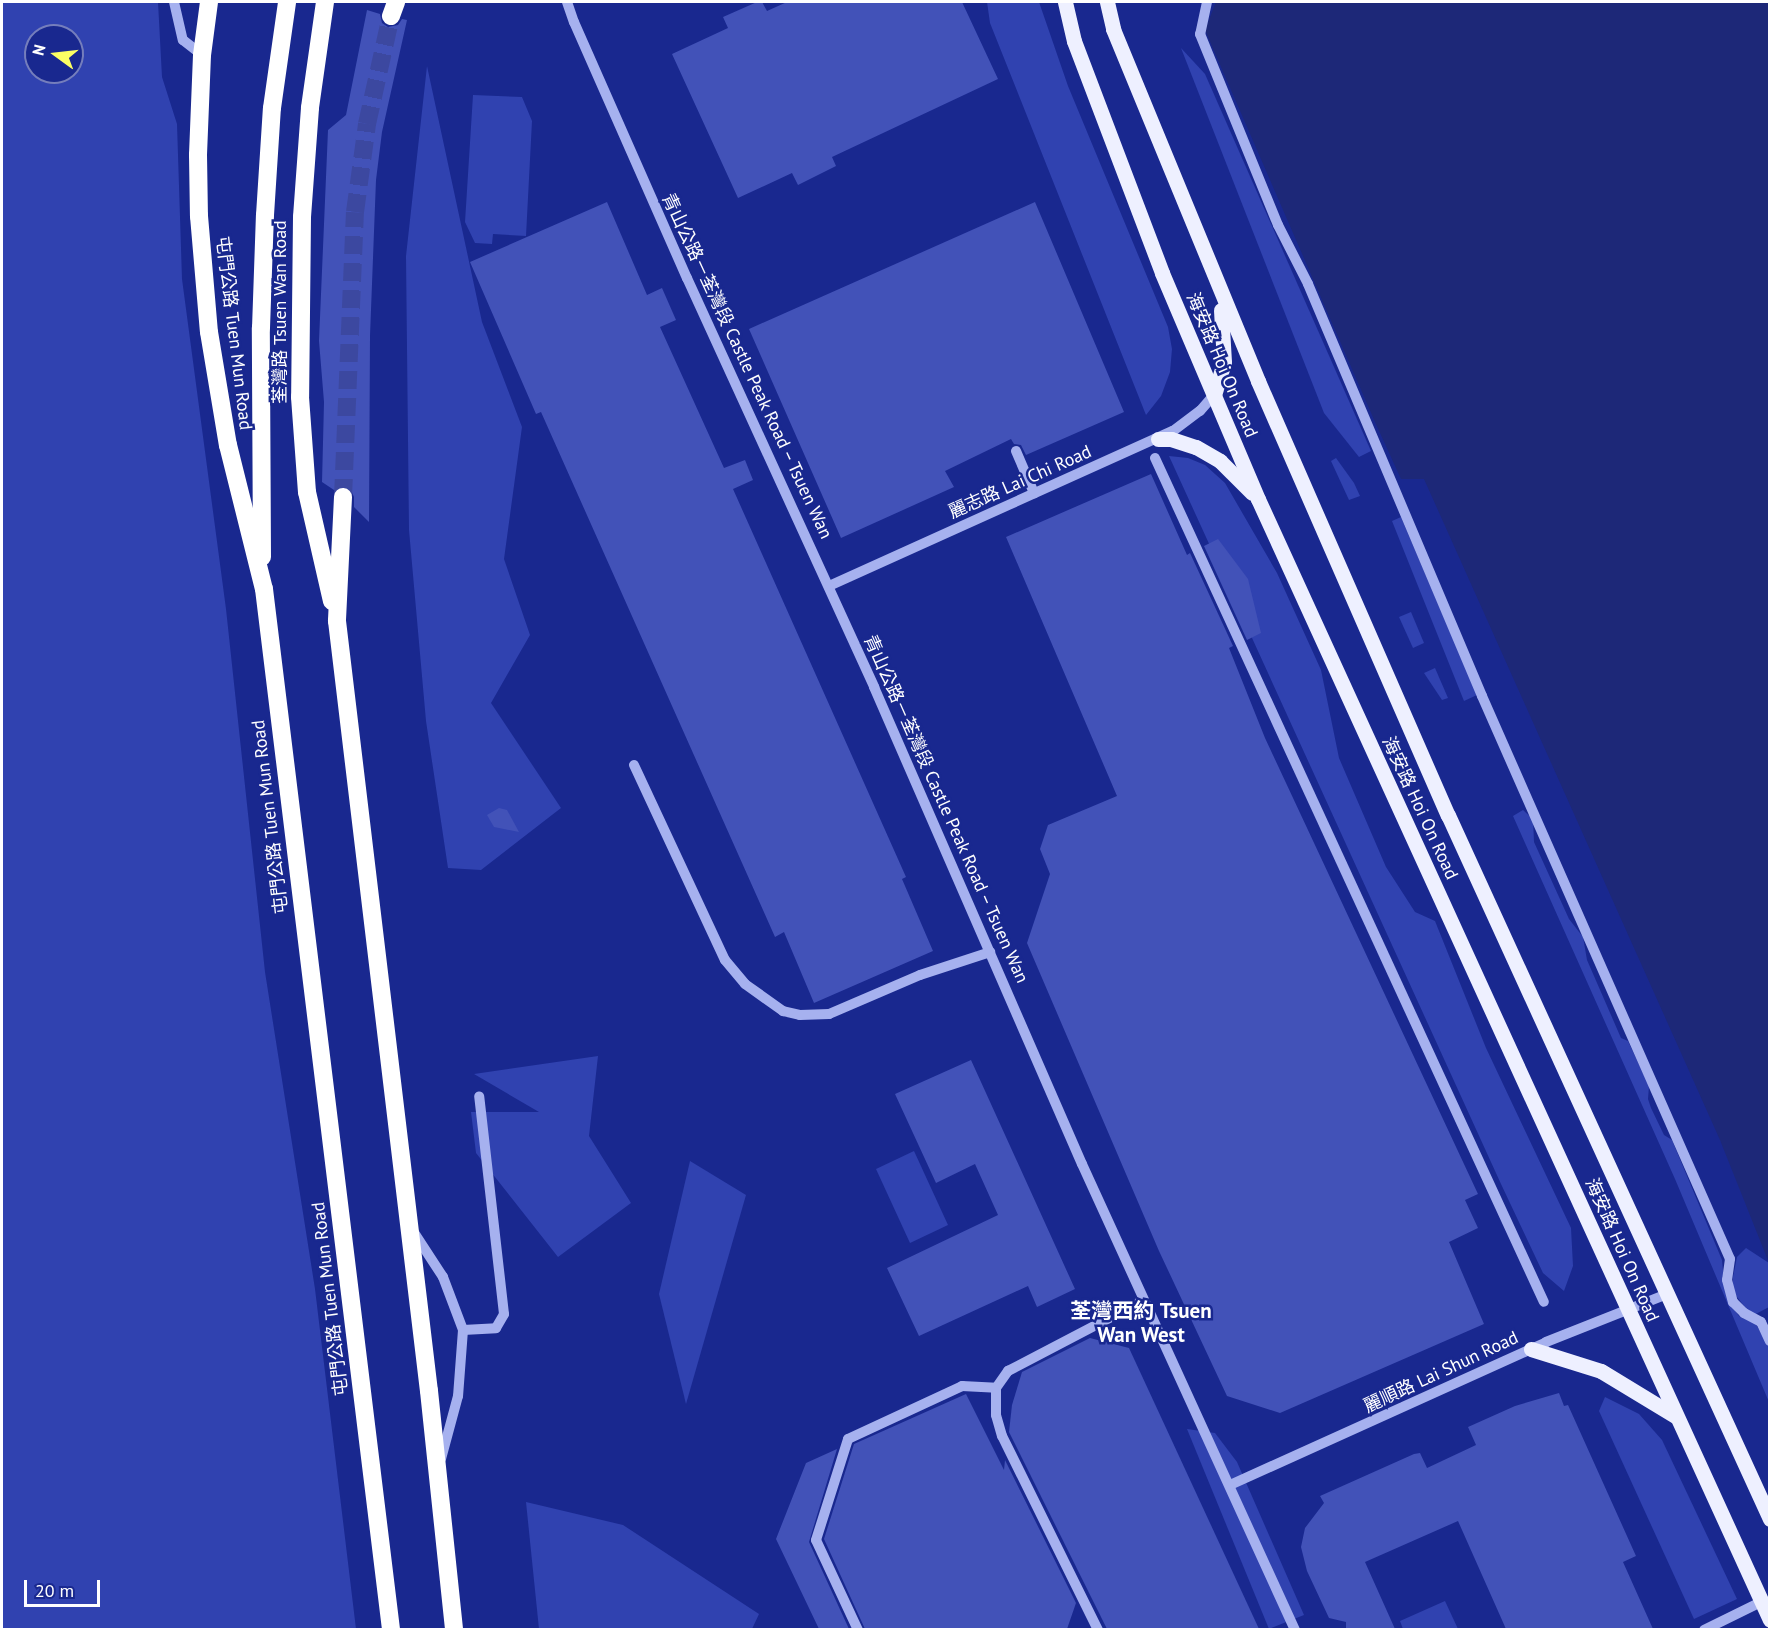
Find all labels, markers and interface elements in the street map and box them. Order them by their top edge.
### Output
north arrow [24,24,84,84]
text: N [28,42,50,58]
street label: 青山公路－荃灣段 Castle Peak Road – Tsuen Wan [656,188,838,544]
street label: 荃灣路 Tsuen Wan Road [269,220,291,404]
street label: 屯門公路 Tuen Mun Road [211,235,257,431]
street label: 海安路 Hoi On Road [1182,289,1262,441]
street label: 麗志路 Lai Chi Road [945,441,1095,523]
street label: 青山公路－荃灣段 Castle Peak Road – Tsuen Wan [858,630,1034,988]
street label: 屯門公路 Tuen Mun Road [247,719,293,915]
street label: 海安路 Hoi On Road [1377,733,1463,883]
street label: 海安路 Hoi On Road [1581,1175,1663,1325]
street label: 屯門公路 Tuen Mun Road [307,1201,353,1397]
district label: 荃灣西約 Tsuen Wan West [1070,1298,1212,1348]
street label: 麗順路 Lai Shun Road [1360,1327,1522,1417]
scale bar [27,1568,104,1606]
text: 20 m [35,1579,74,1602]

